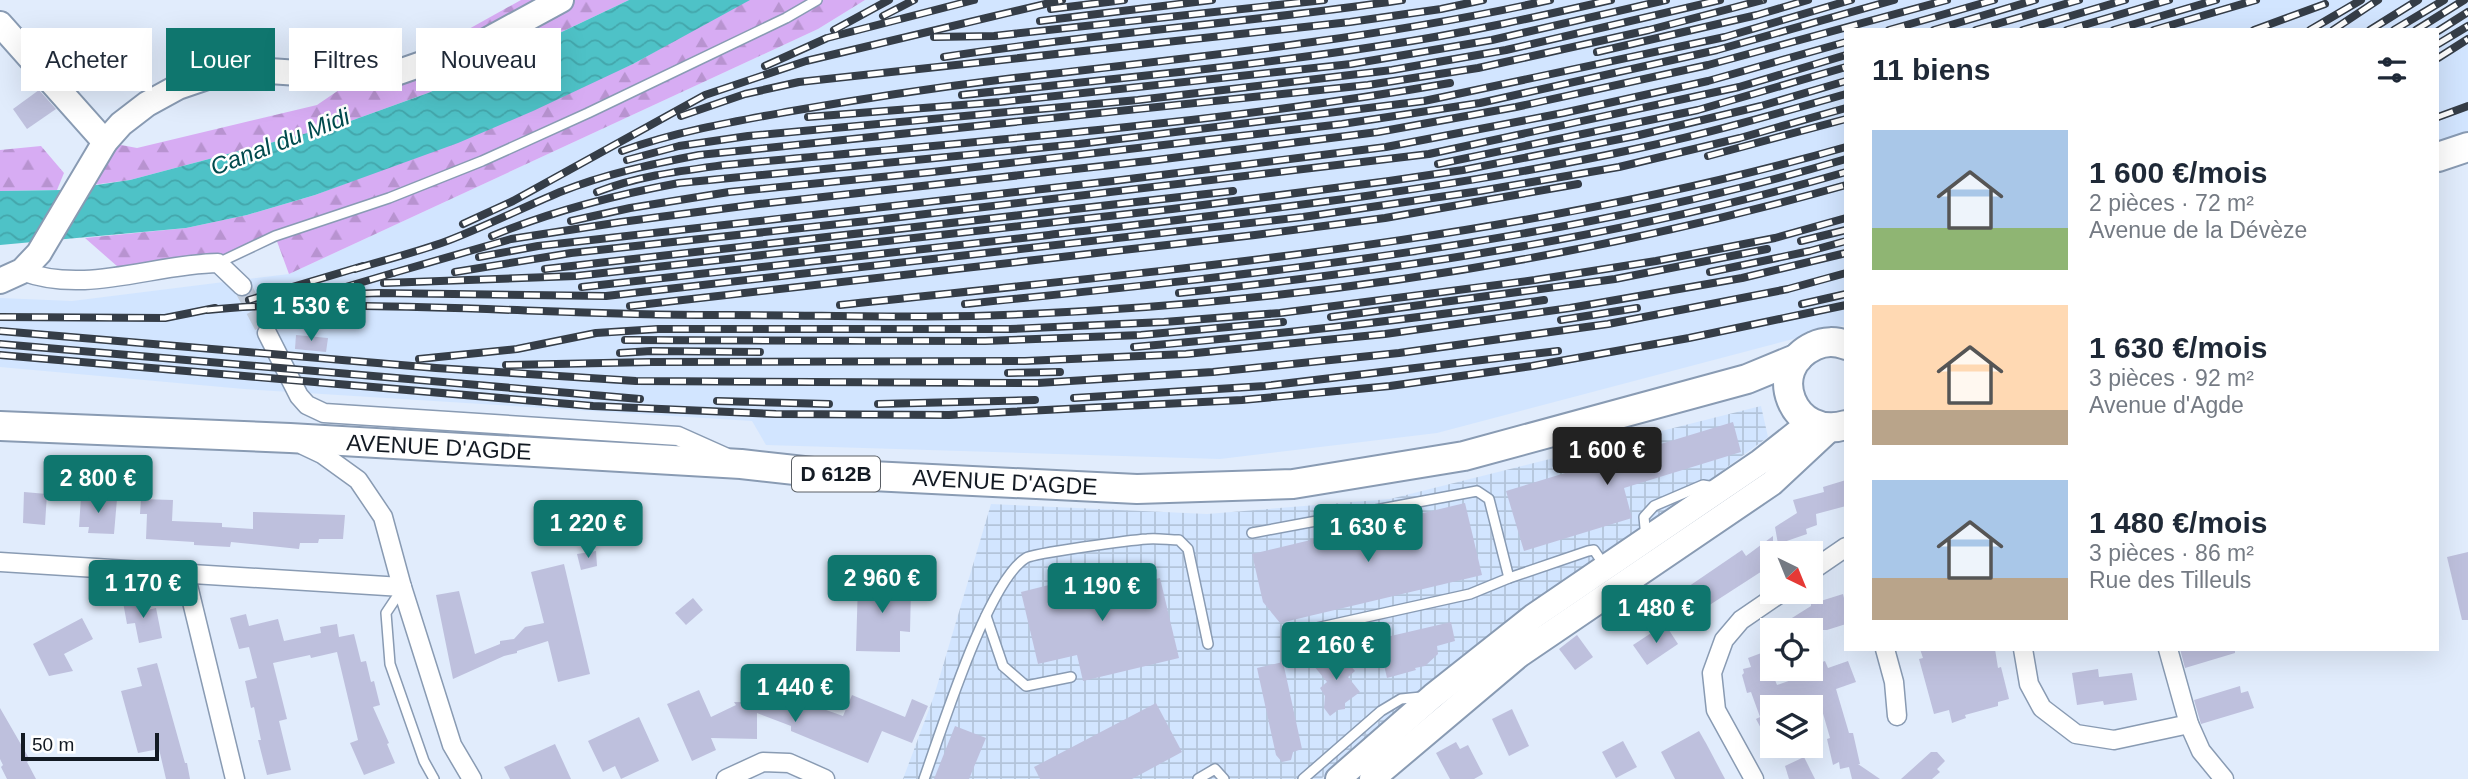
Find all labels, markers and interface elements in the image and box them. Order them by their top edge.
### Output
chip: Acheter [21,28,152,91]
chip: Louer [166,28,275,91]
chip: Filtres [289,28,402,91]
chip: Nouveau [416,28,561,91]
icon: filters [2373,51,2411,89]
text: 11 biens [1872,53,1990,86]
water label: Canal du Midi [206,102,354,180]
text: 1 600 €/mois [2089,156,2267,189]
icon: home [1928,158,2012,242]
text: 2 pièces · 72 m² [2089,190,2254,216]
text: Avenue de la Dévèze [2089,217,2307,243]
pin: 1 530 € [246,284,376,343]
text: 1 530 € [273,293,349,319]
text: 1 630 €/mois [2089,331,2267,364]
icon: home [1928,333,2012,417]
text: 3 pièces · 92 m² [2089,365,2254,391]
text: Avenue d'Agde [2089,392,2244,418]
pin: 1 600 € [1542,428,1672,487]
street label: AVENUE D'AGDE [346,429,532,465]
text: 1 600 € [1569,437,1645,463]
pin: 2 800 € [33,456,163,515]
road number: D 612B [792,456,880,491]
street label: AVENUE D'AGDE [912,464,1098,500]
text: 2 800 € [60,465,136,491]
pin: 1 220 € [523,500,653,560]
pin: 1 630 € [1303,504,1433,564]
text: 1 480 €/mois [2089,506,2267,539]
icon: home [1928,508,2012,592]
text: 1 220 € [550,510,626,536]
text: 1 630 € [1330,514,1406,540]
text: 3 pièces · 86 m² [2089,540,2254,566]
north arrow [1760,541,1824,604]
map controls [1760,541,1823,758]
pin: 2 960 € [817,556,947,615]
pin: 1 170 € [78,560,208,620]
pin: 1 190 € [1037,564,1167,623]
text: 2 960 € [844,565,920,591]
text: Rue des Tilleuls [2089,567,2251,593]
text: 1 170 € [105,570,181,596]
text: 1 190 € [1064,573,1140,599]
pin: 1 480 € [1591,586,1721,645]
text: 1 480 € [1618,595,1694,621]
button: locate [1760,618,1823,681]
pin: 2 160 € [1271,622,1401,682]
text: 2 160 € [1298,632,1374,658]
pin: 1 440 € [730,664,860,724]
text: 1 440 € [757,674,833,700]
button: layers [1760,695,1823,758]
scale bar [21,730,159,762]
text: 50 m [32,734,74,755]

